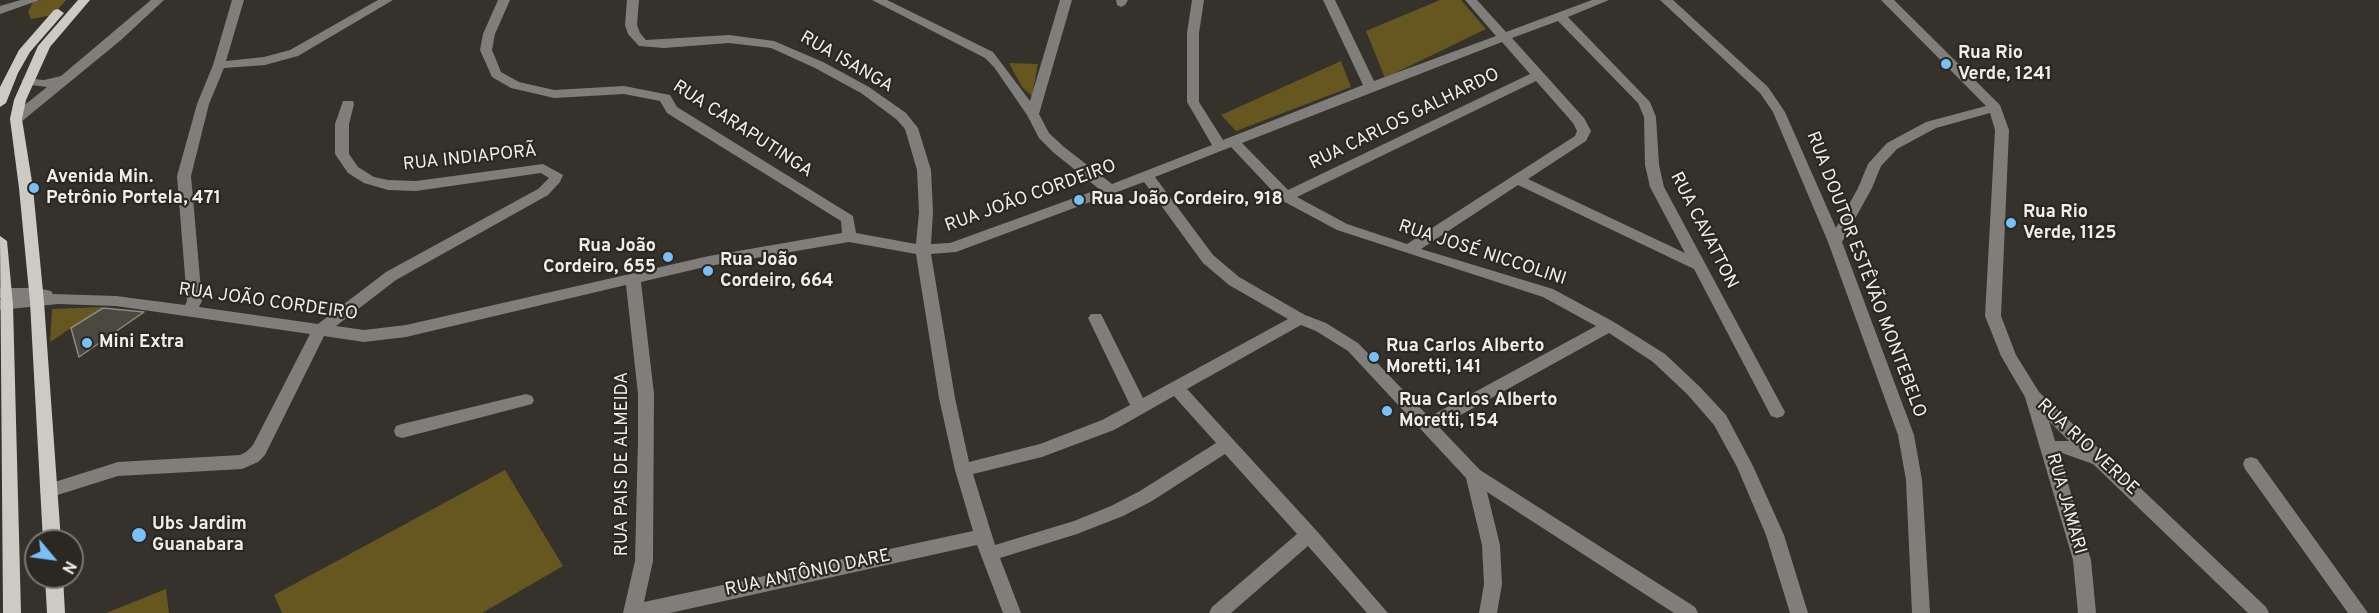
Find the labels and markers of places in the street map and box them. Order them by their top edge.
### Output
place label: Rua Rio Verde, 1241 [1958,43,2052,86]
marker: Rua Rio Verde, 1241 [1939,57,1953,71]
place label: Avenida Min. Petrônio Portela, 471 [46,167,221,210]
marker: Avenida Min. Petrônio Portela, 471 [27,181,41,195]
place label: Rua João Cordeiro, 918 [1091,189,1283,211]
marker: Rua João Cordeiro, 918 [1072,193,1086,207]
place label: Rua Rio Verde, 1125 [2023,202,2116,244]
marker: Rua Rio Verde, 1125 [2004,216,2018,230]
place label: Rua João Cordeiro, 655 [543,236,656,278]
marker: Rua João Cordeiro, 655 [661,250,675,264]
place label: Rua João Cordeiro, 664 [720,250,834,292]
marker: Rua João Cordeiro, 664 [701,264,715,278]
place label: Mini Extra [99,332,184,354]
marker: Mini Extra [80,336,94,350]
place label: Rua Carlos Alberto Moretti, 141 [1386,336,1544,378]
marker: Rua Carlos Alberto Moretti, 141 [1367,350,1381,364]
place label: Rua Carlos Alberto Moretti, 154 [1399,390,1557,432]
marker: Rua Carlos Alberto Moretti, 154 [1380,404,1394,418]
place label: Ubs Jardim Guanabara [152,514,247,556]
marker: Ubs Jardim Guanabara [130,526,148,544]

